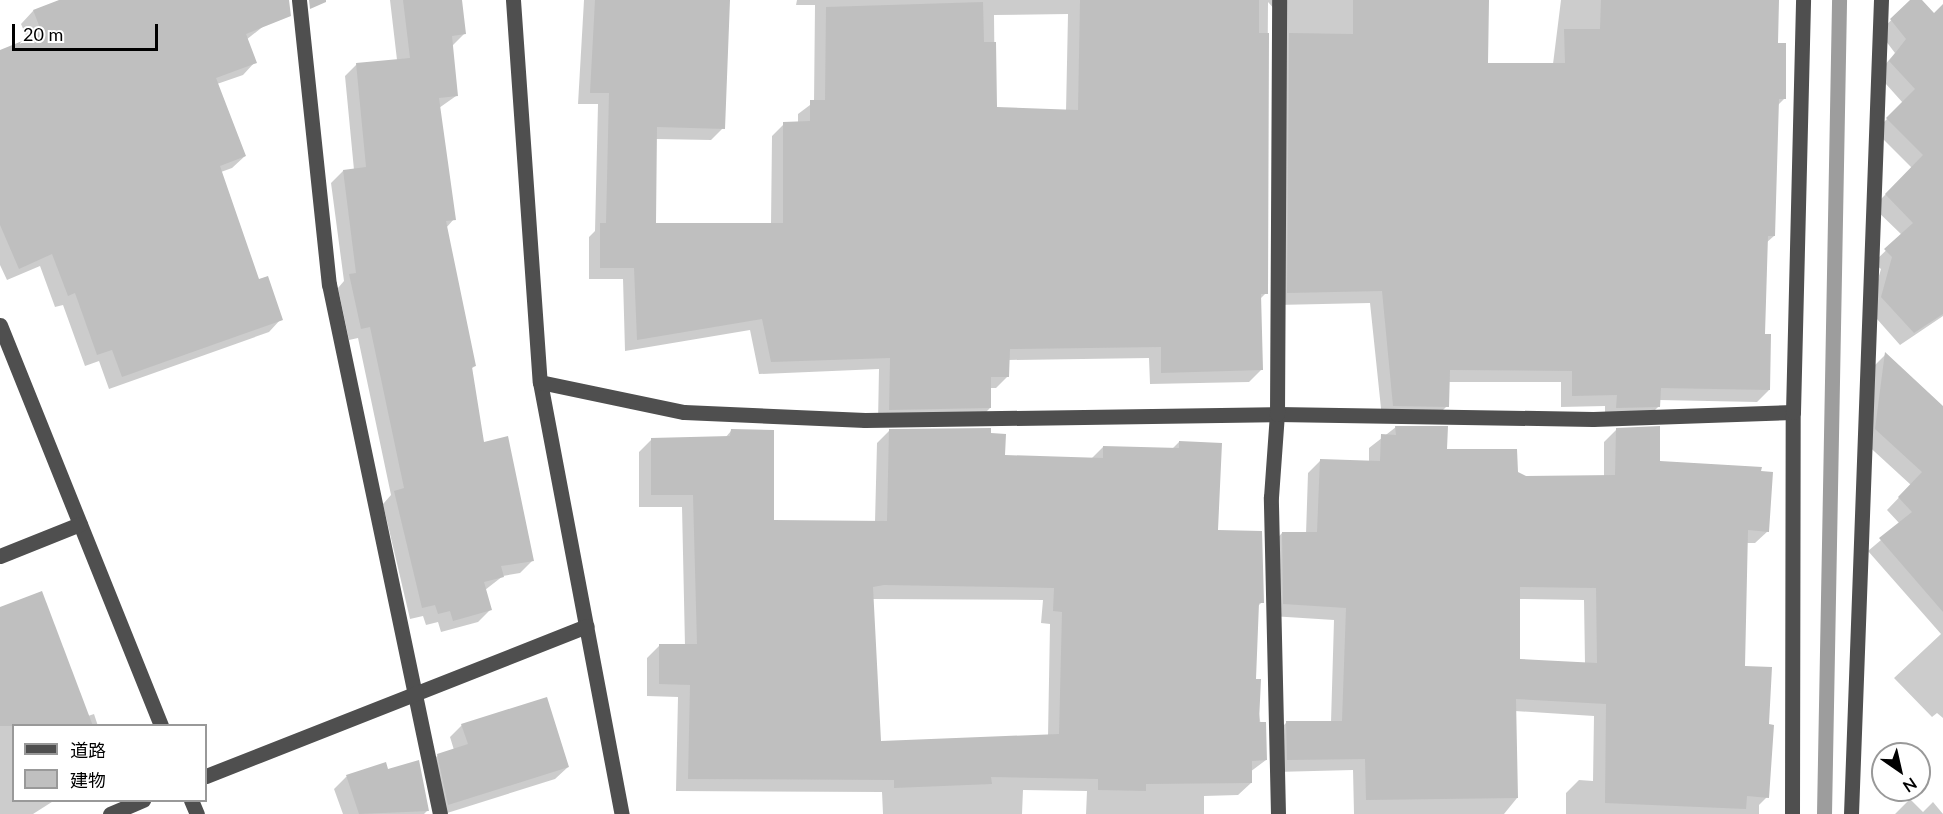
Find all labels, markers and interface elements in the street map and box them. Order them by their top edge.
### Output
scale bar [15,12,160,50]
text: 20 m [23,23,63,45]
legend [12,724,207,802]
text: 道路 [70,739,106,761]
north arrow [1871,742,1931,802]
text: 建物 [70,769,106,791]
text: N [1900,774,1921,797]

